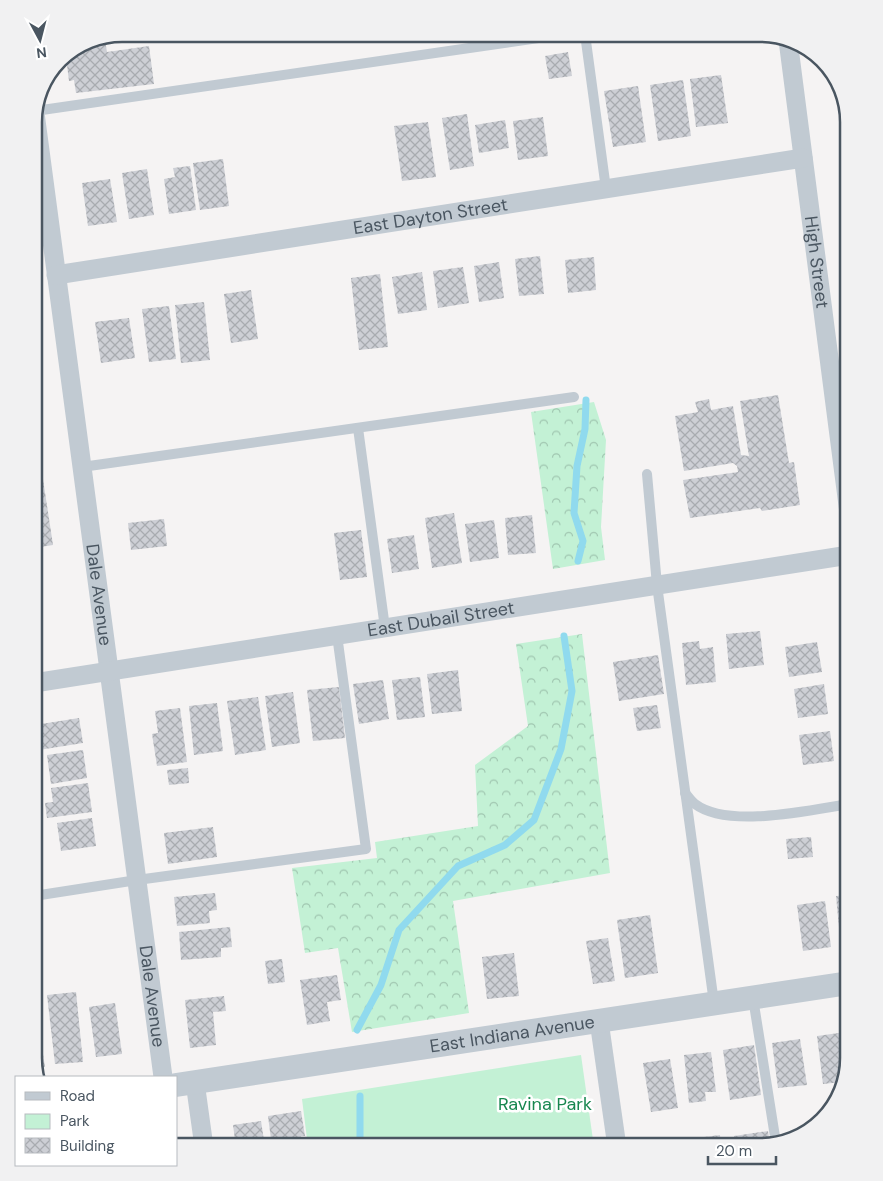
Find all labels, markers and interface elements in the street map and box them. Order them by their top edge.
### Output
north arrow [15,15,65,65]
text: N [35,43,48,62]
street label: East Dayton Street [351,192,509,240]
street label: High Street [799,215,834,310]
street label: Dale Avenue [80,542,118,647]
street label: East Dubail Street [366,596,516,642]
street label: Dale Avenue [134,944,171,1049]
street label: East Indiana Avenue [428,1010,596,1058]
legend [15,1076,178,1166]
text: Road [60,1086,95,1106]
park label: Ravina Park [498,1092,592,1116]
text: Park [60,1111,90,1131]
scale bar [708,1134,776,1166]
text: Building [60,1136,115,1156]
text: 20 m [716,1141,752,1161]

